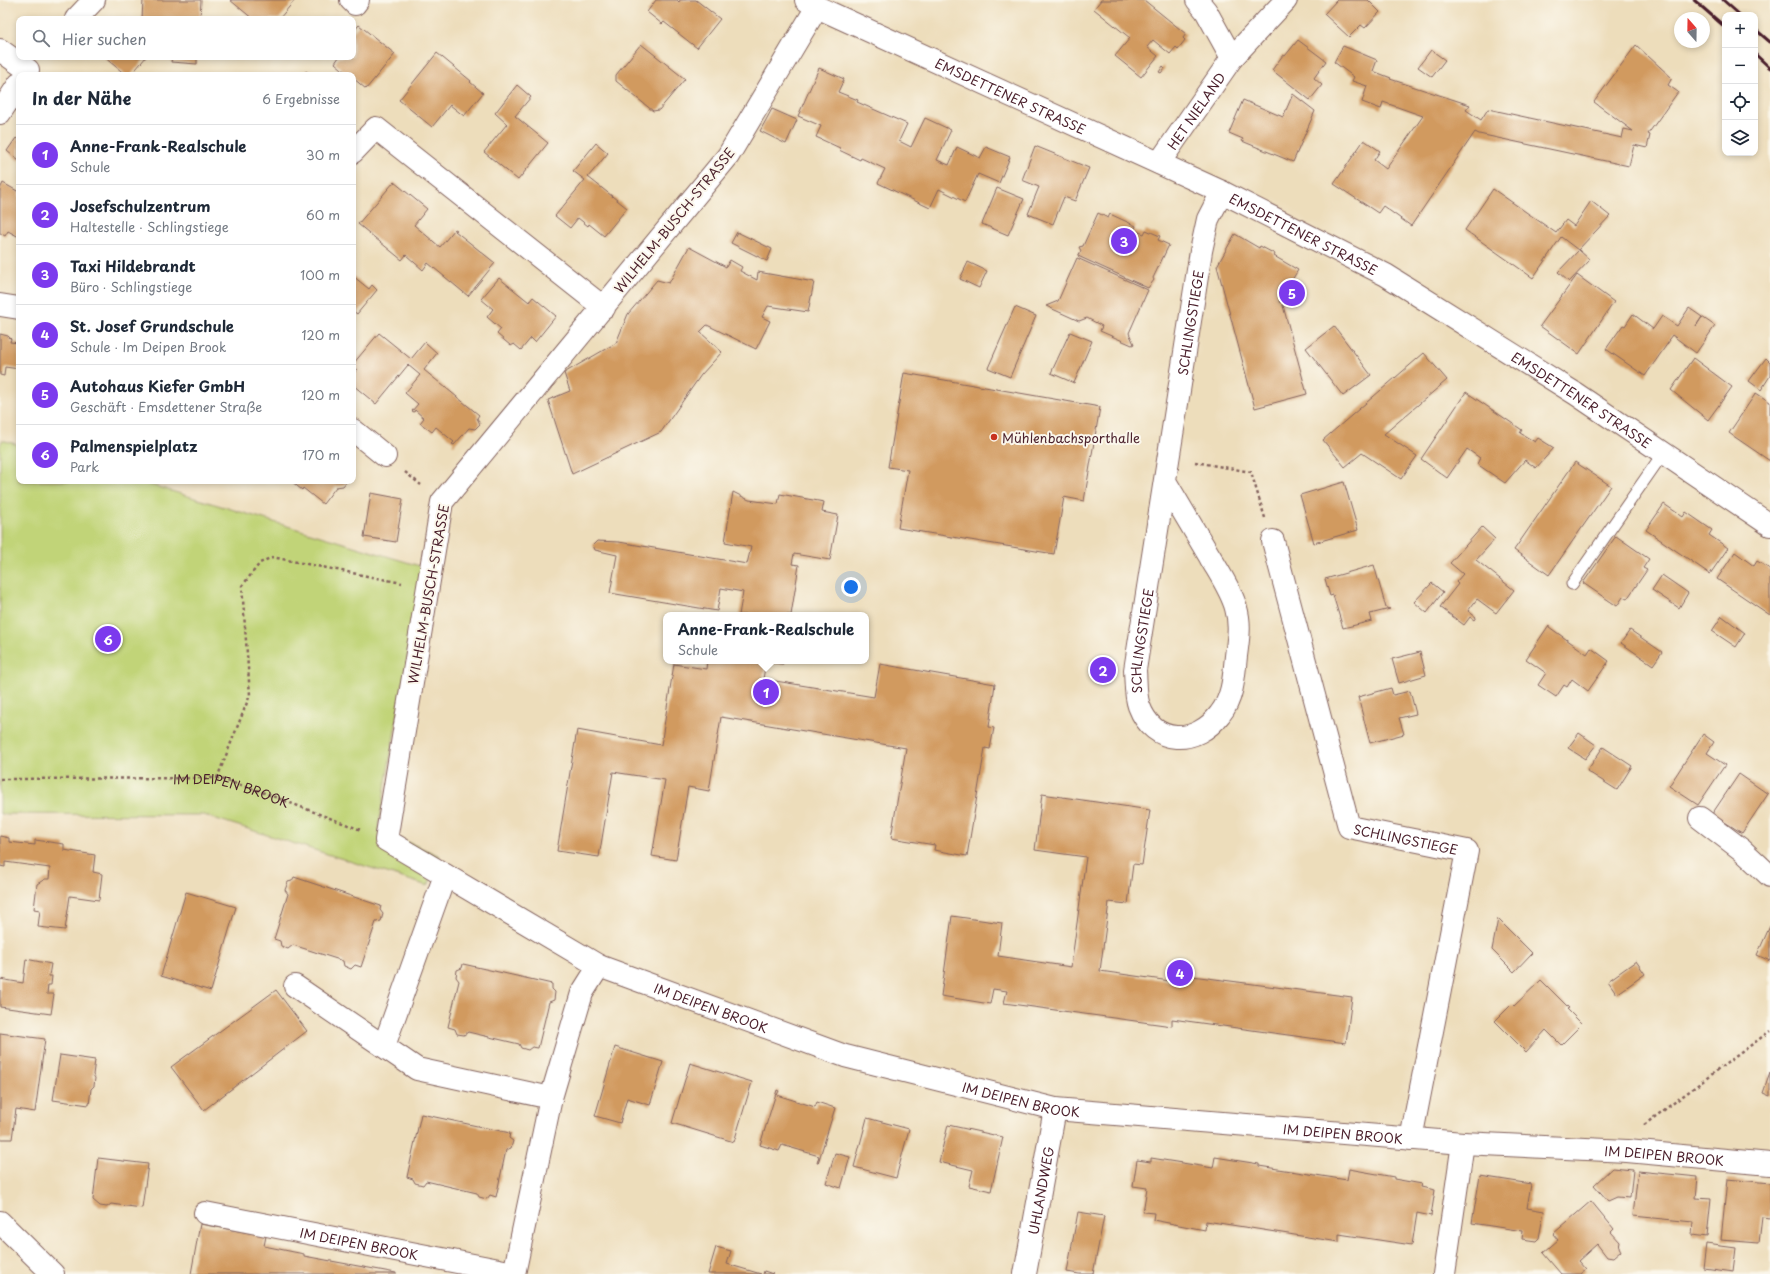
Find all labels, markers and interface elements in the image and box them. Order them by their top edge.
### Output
north arrow [1674,12,1710,48]
map controls [1722,12,1758,156]
button: + [1722,12,1758,48]
search box [16,16,356,60]
icon: search [30,27,52,49]
text: Hier suchen [62,27,147,50]
button: − [1722,48,1758,84]
street label: EMSDETTENER STRASSE [932,53,1089,138]
street label: HET NIELAND [1162,68,1229,153]
button: locate [1722,84,1758,120]
text: In der Nähe [32,85,131,111]
text: 6 Ergebnisse [262,89,340,108]
button: layers [1722,120,1758,156]
text: Anne-Frank-Realschule [70,134,247,157]
street label: WILHELM-BUSCH-STRASSE [609,143,739,297]
text: 1 [42,145,48,164]
text: 30 m [306,145,340,164]
text: Schule [70,157,110,176]
street label: EMSDETTENER STRASSE [1226,188,1381,279]
text: Josefschulzentrum [70,194,211,217]
text: 2 [40,205,50,224]
text: 60 m [306,205,340,224]
text: Haltestelle · Schlingstiege [70,217,229,236]
pin: 3 [1111,226,1137,256]
text: Taxi Hildebrandt [70,254,196,277]
text: 3 [41,265,49,284]
text: 100 m [300,265,340,284]
street label: SCHLINGSTIEGE [1172,269,1207,377]
text: Büro · Schlingstiege [70,277,192,296]
pin: 5 [1279,278,1305,308]
text: St. Josef Grundschule [70,314,234,337]
text: 4 [41,325,49,344]
text: 120 m [301,325,340,344]
text: Schule · Im Deipen Brook [70,337,226,356]
street label: EMSDETTENER STRASSE [1508,347,1656,452]
text: Autohaus Kiefer GmbH [70,374,245,397]
text: 5 [41,385,49,404]
text: 120 m [301,385,340,404]
text: Geschäft · Emsdettener Straße [70,397,262,416]
place label: Mühlenbachsporthalle [1002,428,1140,447]
marker: Mühlenbachsporthalle [989,432,999,442]
text: Palmenspielplatz [70,434,198,457]
text: 6 [40,445,50,464]
text: 170 m [302,445,340,464]
text: Park [70,457,99,476]
street label: WILHELM-BUSCH-STRASSE [403,503,453,685]
your location [841,577,861,597]
street label: SCHLINGSTIEGE [1125,587,1157,694]
popup [663,612,869,664]
text: Anne-Frank-Realschule [678,617,854,640]
pin: 6 [95,624,121,654]
text: Schule [678,640,718,659]
pin: 2 [1090,655,1116,685]
pin: 1 [753,677,779,707]
street label: IM DEIPEN BROOK [173,768,293,811]
street label: SCHLINGSTIEGE [1352,819,1460,858]
pin: 4 [1167,958,1193,988]
street label: IM DEIPEN BROOK [651,977,771,1037]
street label: IM DEIPEN BROOK [960,1076,1081,1121]
street label: IM DEIPEN BROOK [1282,1119,1404,1147]
street label: IM DEIPEN BROOK [1604,1140,1725,1169]
street label: UHLANDWEG [1023,1144,1058,1236]
street label: IM DEIPEN BROOK [298,1222,420,1264]

